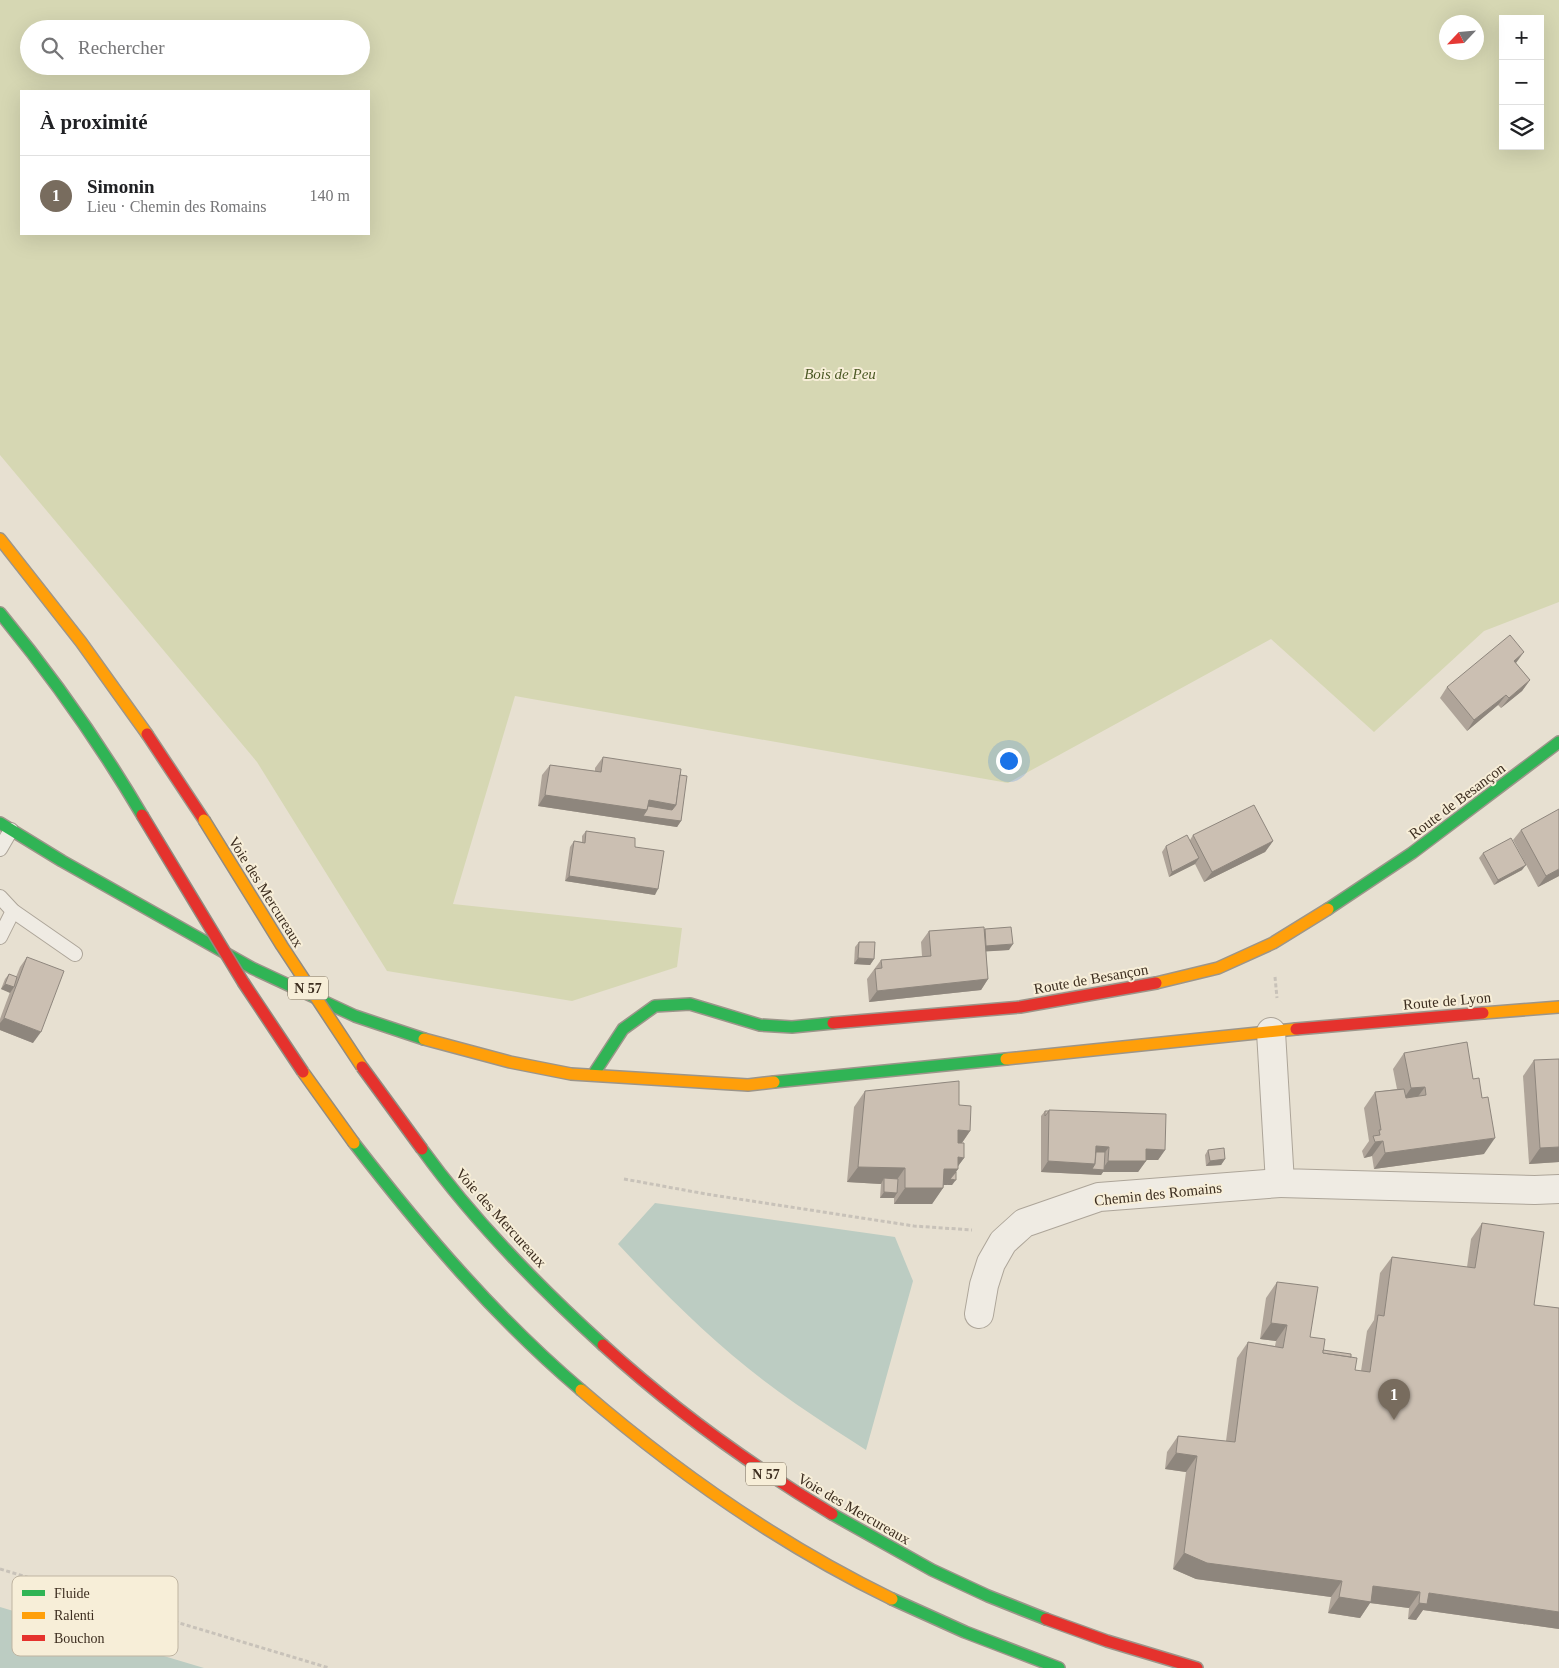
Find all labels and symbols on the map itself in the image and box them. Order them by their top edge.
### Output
north arrow [1439,15,1484,60]
park label: Bois de Peu [804,366,876,382]
your location [996,748,1022,774]
street label: Route de Besançon [1406,759,1508,842]
street label: Voie des Mercureaux [226,834,307,951]
street label: Route de Besançon [1033,961,1150,997]
road number: N 57 [288,976,328,1000]
street label: Route de Lyon [1402,989,1492,1013]
street label: Voie des Mercureaux [453,1165,550,1271]
street label: Chemin des Romains [1093,1179,1223,1209]
pin: 1 [1378,1379,1410,1420]
road number: N 57 [746,1462,786,1486]
street label: Voie des Mercureaux [795,1470,913,1548]
legend [12,1576,178,1656]
text: Fluide [54,1586,90,1601]
text: Ralenti [54,1608,95,1623]
text: Bouchon [54,1631,105,1646]

